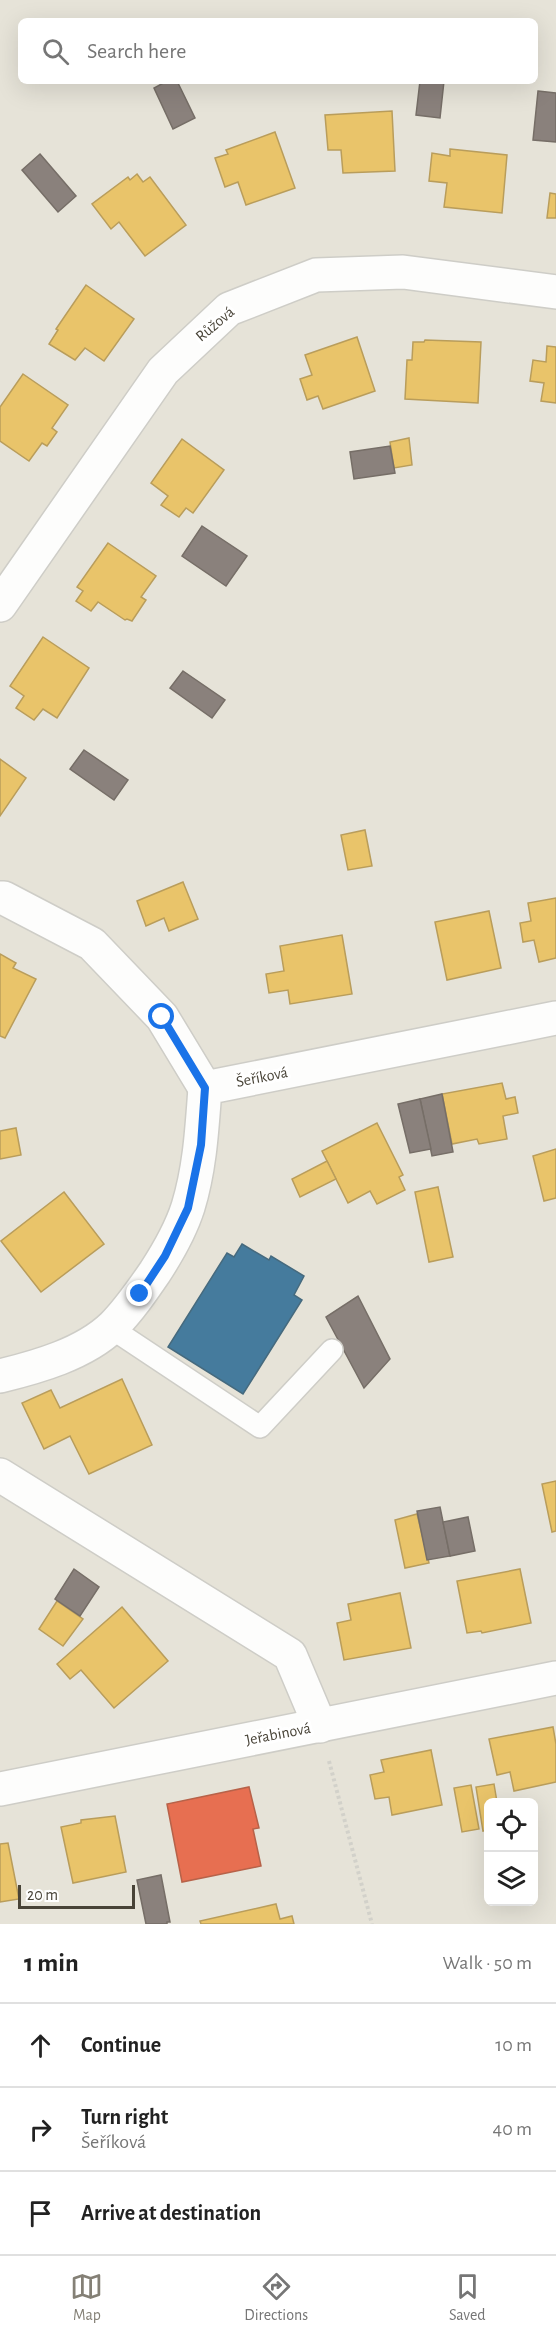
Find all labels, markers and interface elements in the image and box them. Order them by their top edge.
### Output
search box [18,18,538,84]
icon: search [39,35,72,68]
text: Search here [87,40,186,62]
street label: Růžová [193,304,237,344]
route start [148,1003,174,1029]
street label: Šeříková [234,1062,289,1090]
route end [126,1280,152,1306]
street label: Jeřabinová [244,1720,312,1748]
map controls [484,1798,538,1906]
button: locate [484,1798,538,1852]
button: layers [484,1852,538,1906]
scale bar [18,1882,135,1910]
text: 20 m [27,1887,58,1903]
text: 1 min [24,1950,79,1976]
text: Walk · 50 m [443,1953,532,1973]
icon: ahead [24,2029,57,2062]
text: Continue [81,2034,161,2056]
text: 10 m [495,2035,532,2055]
text: Turn right [81,2106,168,2128]
icon: right [24,2113,57,2146]
text: 40 m [493,2119,532,2139]
text: Šeříková [81,2132,146,2152]
icon: arrive [24,2197,57,2230]
text: Arrive at destination [81,2202,261,2224]
tab: Map [70,2270,103,2325]
tab: Directions [244,2270,308,2325]
tab: Saved [449,2270,486,2325]

